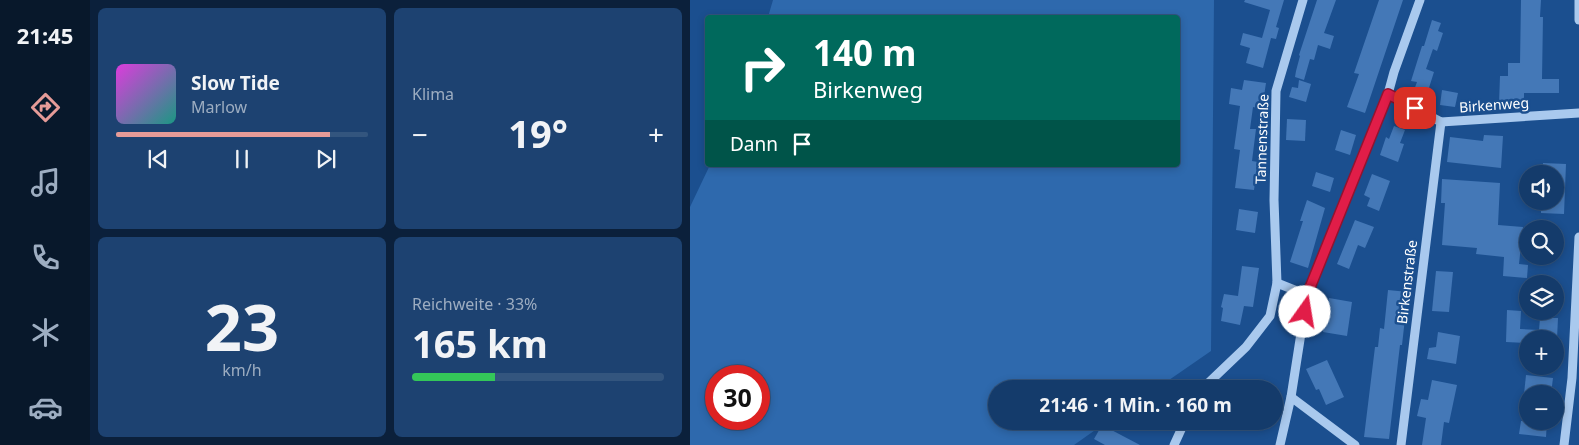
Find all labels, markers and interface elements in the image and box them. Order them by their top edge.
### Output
text: 21:45 [17,20,73,50]
text: 140 m [813,29,916,76]
icon: right [730,35,795,100]
text: Slow Tide [191,70,280,96]
text: Birkenweg [813,74,923,104]
text: Klima [412,83,454,105]
pin [1394,87,1436,129]
icon: directions [28,90,63,125]
street label: Tannenstraße [1250,93,1273,184]
street label: Birkenweg [1458,93,1530,116]
icon: arrive [1401,94,1429,122]
text: Marlow [191,96,247,118]
text: 19° [508,107,568,159]
text: − [412,115,428,153]
text: + [648,115,664,153]
icon: arrive [788,130,816,158]
text: Dann [730,131,778,157]
icon: previous [144,145,172,173]
icon: pause [228,145,256,173]
icon: next [312,145,340,173]
icon: music [28,165,63,200]
map controls [1519,165,1564,430]
button: sound [1519,165,1564,210]
button: search [1519,220,1564,265]
street label: Birkenstraße [1392,239,1421,325]
icon: phone [28,240,63,275]
button: layers [1519,275,1564,320]
text: 23 [205,282,279,370]
position arrow [1278,285,1330,337]
text: Reichweite · 33% [412,293,537,315]
icon: climate [28,315,63,350]
text: 165 km [412,317,548,369]
button: + [1519,330,1564,375]
text: km/h [222,359,262,381]
speed limit sign: 30 [705,365,770,430]
button: − [1519,385,1564,430]
icon: car [28,390,63,425]
text: 21:46 · 1 Min. · 160 m [1039,392,1232,418]

